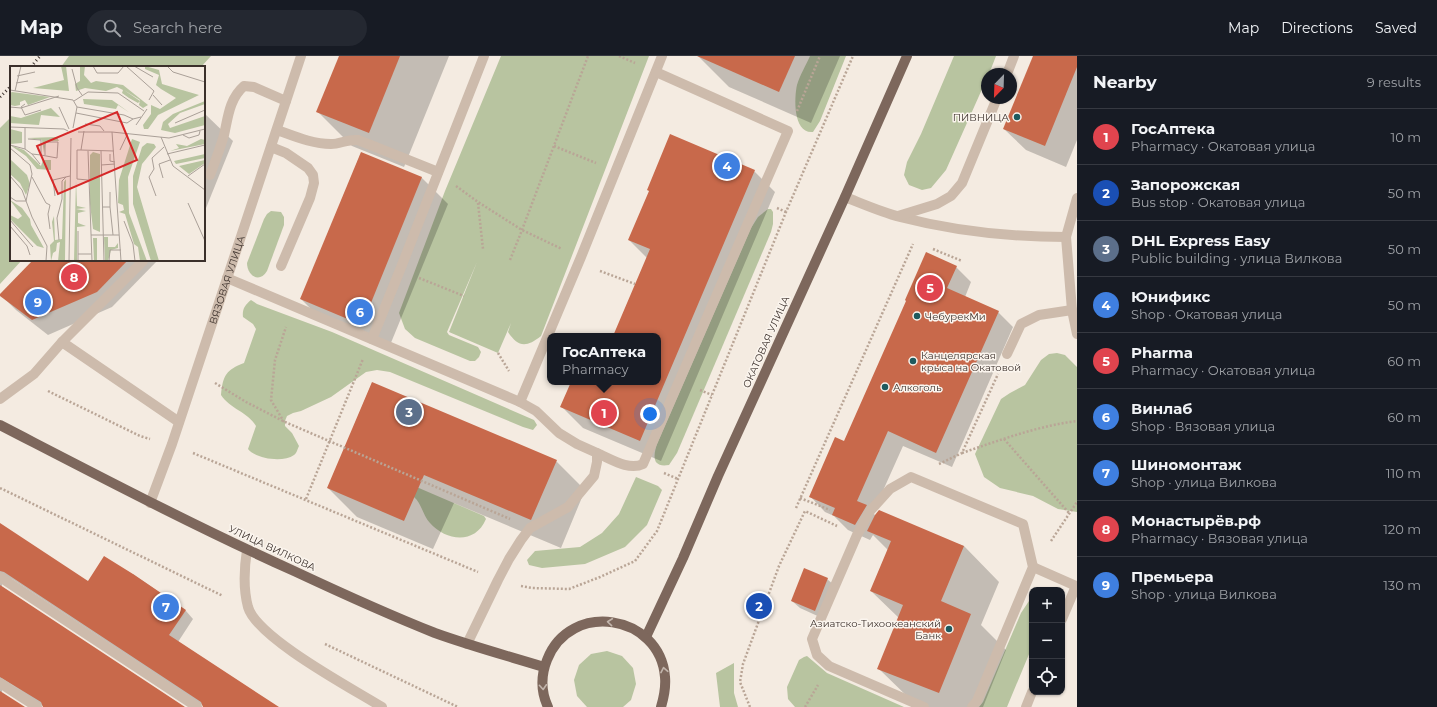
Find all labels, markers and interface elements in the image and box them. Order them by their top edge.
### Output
search box [87,10,367,46]
text: Map [20,16,63,39]
icon: search [101,17,123,39]
text: Search here [133,18,222,37]
text: Map [1228,19,1259,37]
text: Directions [1281,19,1353,37]
text: Saved [1375,19,1417,37]
inset map [10,66,205,261]
north arrow [981,68,1017,104]
text: Nearby [1093,72,1157,92]
text: 9 results [1367,74,1421,90]
place label: ПИВНИЦА [953,111,1010,124]
marker: ПИВНИЦА [1012,112,1022,122]
text: ГосАптека [1131,119,1215,138]
text: 1 [1103,129,1109,145]
text: 10 m [1391,129,1421,145]
text: Pharmacy · Окатовая улица [1131,138,1315,154]
pin: 4 [714,151,740,181]
text: Запорожская [1131,175,1240,194]
text: 2 [1102,185,1110,201]
text: 50 m [1388,185,1421,201]
text: Bus stop · Окатовая улица [1131,194,1305,210]
text: DHL Express Easy [1131,231,1270,250]
street label: ВЯЗОВАЯ УЛИЦА [206,233,248,326]
text: 3 [1102,241,1110,257]
text: 50 m [1388,241,1421,257]
text: Public building · улица Вилкова [1131,250,1342,266]
pin: 8 [61,262,87,292]
pin: 5 [917,273,943,303]
pin: 9 [25,287,51,317]
text: Юнификс [1131,287,1210,306]
street label: ОКАТОВАЯ УЛИЦА [740,293,792,390]
pin: 6 [347,297,373,327]
text: 4 [1102,297,1110,313]
text: 50 m [1388,297,1421,313]
text: Shop · Окатовая улица [1131,306,1282,322]
place label: ЧебурекМи [925,310,986,323]
marker: ЧебурекМи [912,311,922,321]
popup [547,333,661,385]
text: ГосАптека [562,342,646,361]
text: Pharma [1131,343,1193,362]
place label: Канцелярская крыса на Окатовой [921,349,1021,374]
text: 5 [1102,353,1110,369]
text: 60 m [1387,353,1421,369]
marker: Канцелярская крыса на Окатовой [908,356,918,366]
text: Pharmacy [562,361,629,377]
text: Pharmacy · Окатовая улица [1131,362,1315,378]
place label: Алкоголь [893,381,942,394]
marker: Алкоголь [880,382,890,392]
pin: 3 [396,397,422,427]
pin: 1 [591,398,617,428]
text: Винлаб [1131,399,1192,418]
your location [640,404,660,424]
text: 6 [1102,409,1110,425]
text: 60 m [1387,409,1421,425]
text: Shop · Вязовая улица [1131,418,1275,434]
text: Шиномонтаж [1131,455,1242,474]
text: 7 [1102,465,1110,481]
text: 110 m [1386,465,1421,481]
text: Shop · улица Вилкова [1131,474,1277,490]
text: Монастырёв.рф [1131,511,1261,530]
text: 8 [1102,521,1110,537]
text: 120 m [1383,521,1421,537]
street label: УЛИЦА ВИЛКОВА [226,522,318,574]
text: Pharmacy · Вязовая улица [1131,530,1308,546]
text: Премьера [1131,567,1214,586]
text: 9 [1102,577,1110,593]
text: 130 m [1383,577,1421,593]
text: Shop · улица Вилкова [1131,586,1277,602]
map controls [1029,587,1065,695]
button: + [1029,587,1065,623]
pin: 2 [746,591,772,621]
pin: 7 [153,592,179,622]
place label: Азиатско-Тихоокеанский Банк [810,617,941,642]
one-way arrow [607,618,613,627]
button: − [1029,623,1065,659]
marker: Азиатско-Тихоокеанский Банк [944,624,954,634]
button: locate [1029,659,1065,695]
one-way arrow [660,666,669,673]
one-way arrow [539,684,548,690]

